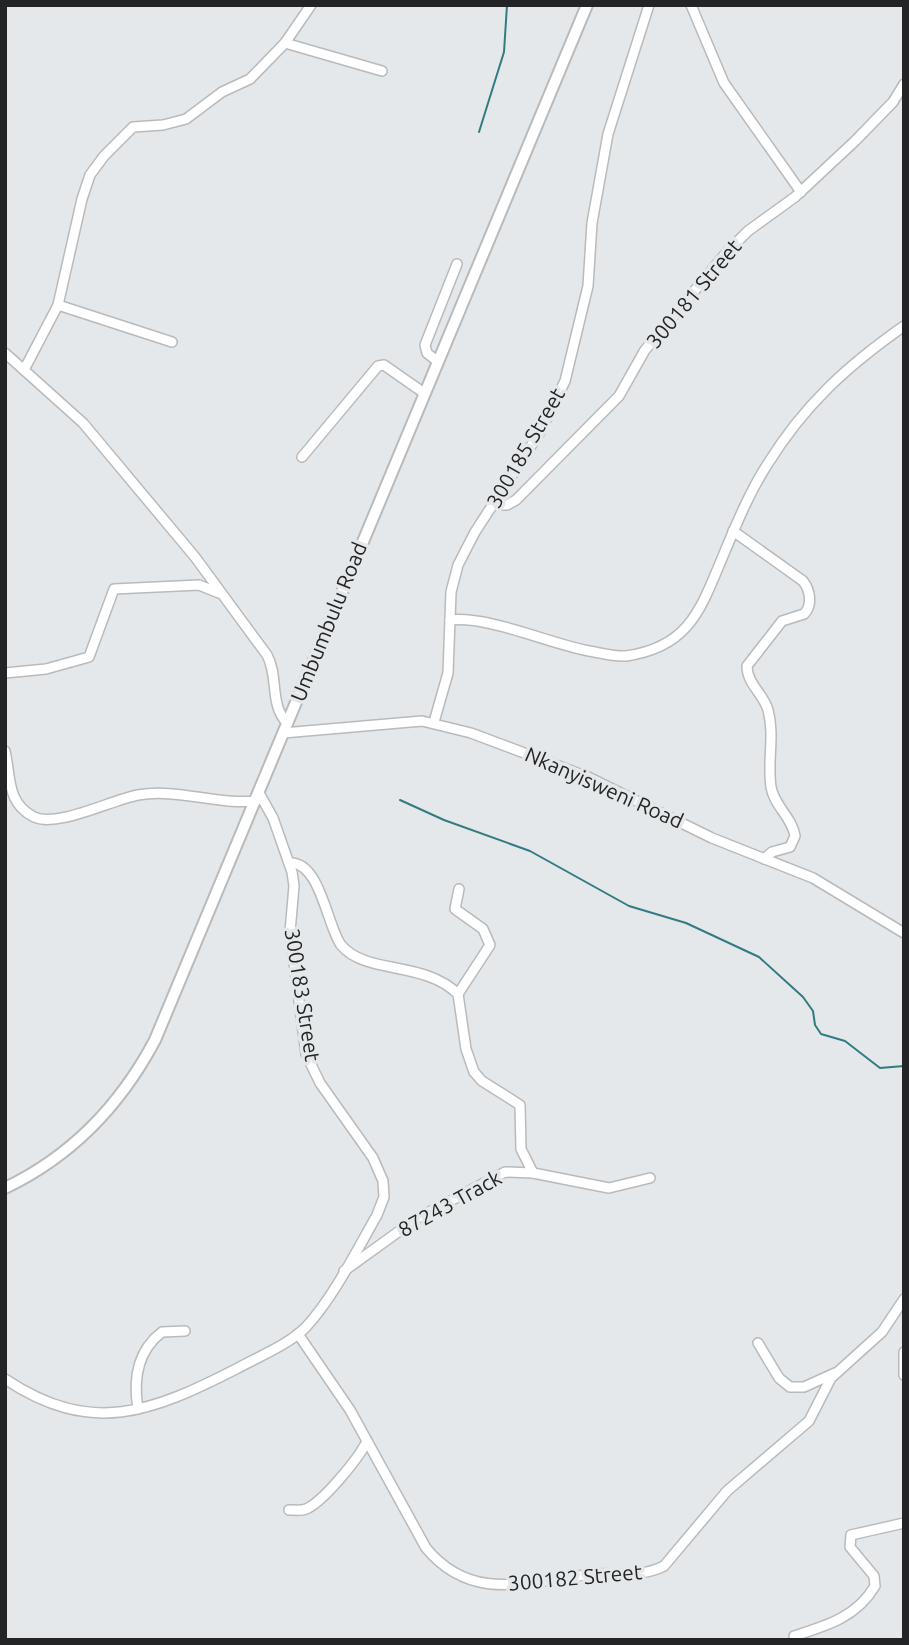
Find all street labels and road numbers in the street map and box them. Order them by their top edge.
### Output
street label: 300181 Street [641,234,746,353]
street label: 300185 Street [481,383,569,512]
street label: Umbumbulu Road [285,538,371,705]
street label: Nkanyisweni Road [522,741,687,833]
street label: 300183 Street [281,927,325,1063]
street label: 87243 Track [394,1165,506,1241]
street label: 300182 Street [507,1559,643,1595]

